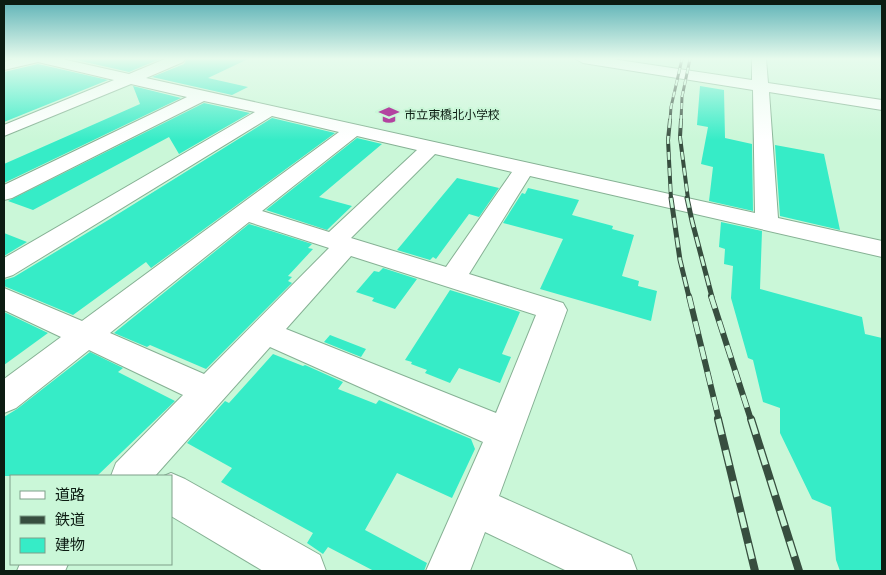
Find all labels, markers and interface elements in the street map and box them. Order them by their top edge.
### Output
school or university icon: 市立東橋北小学校 [378,104,400,126]
place label: 市立東橋北小学校 [404,108,500,122]
legend [10,475,172,565]
text: 道路 [55,486,85,504]
text: 鉄道 [55,511,85,529]
text: 建物 [55,536,85,554]

